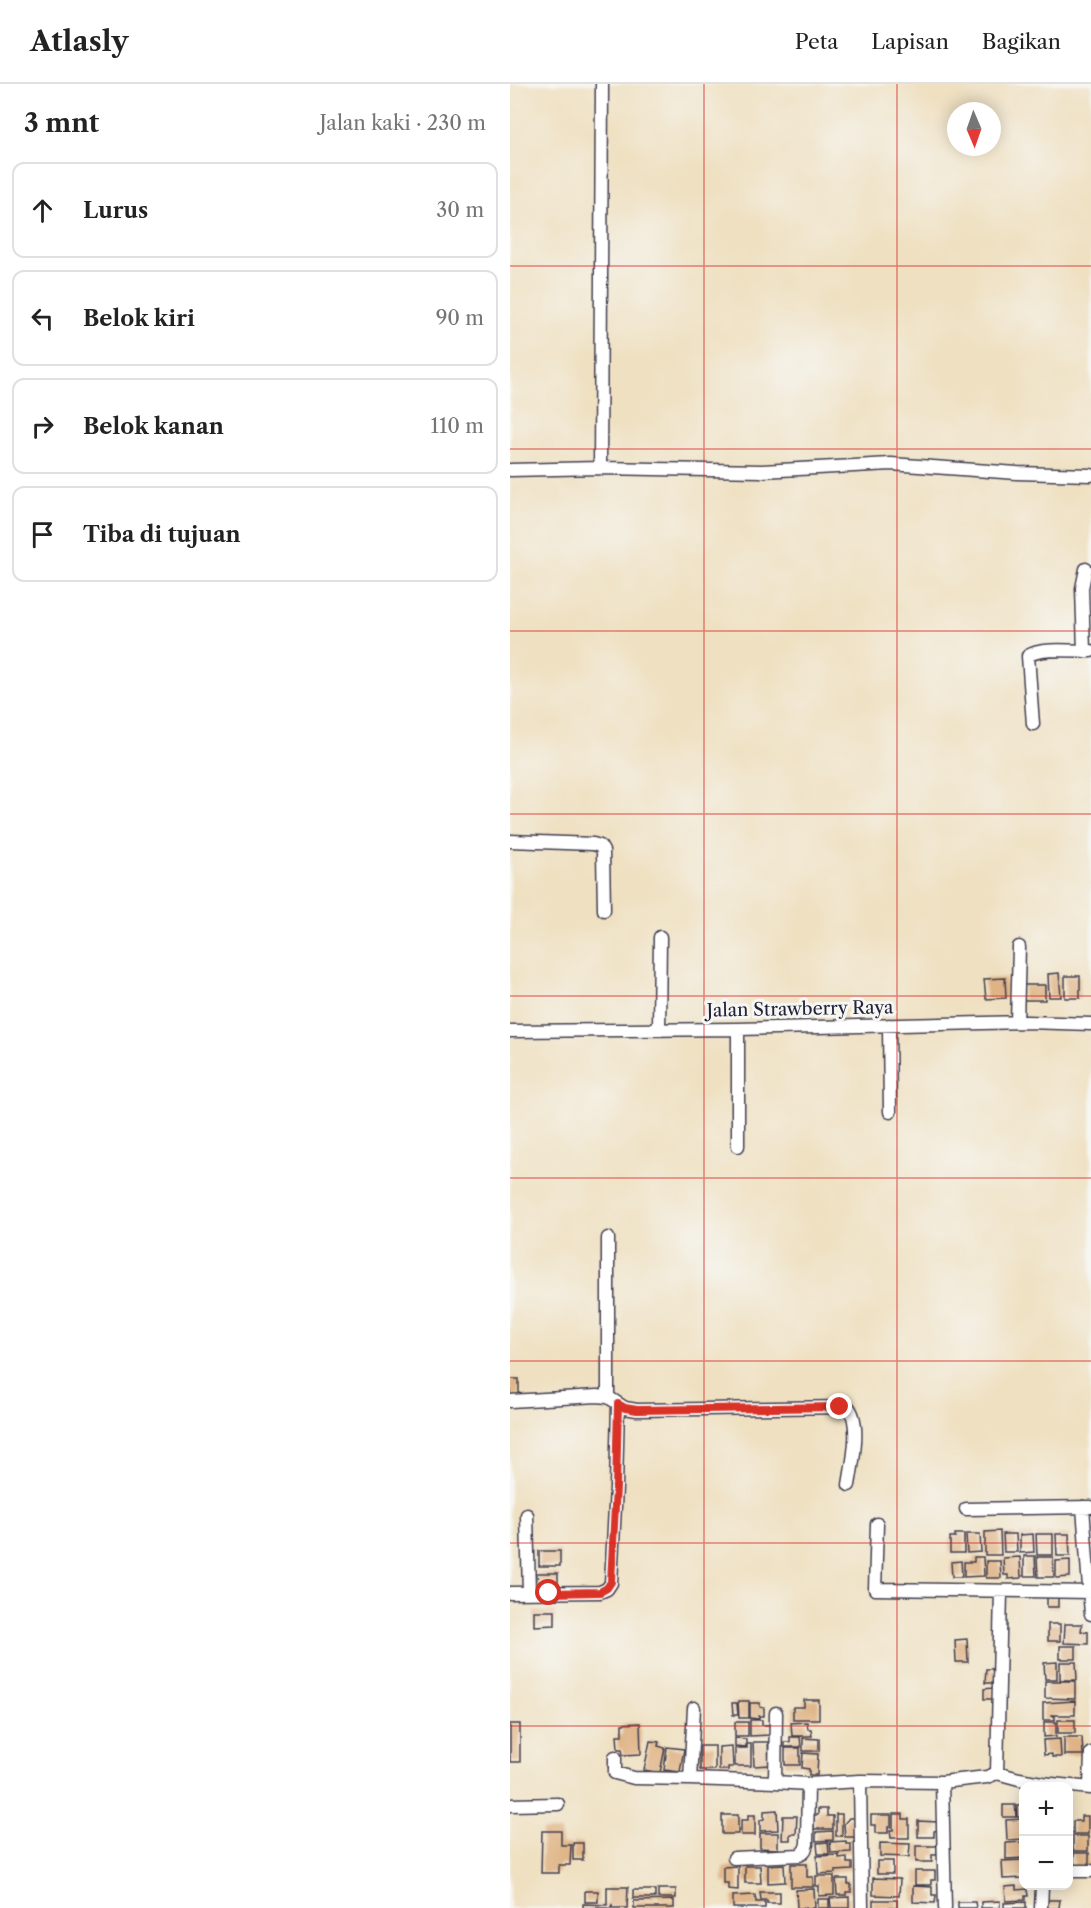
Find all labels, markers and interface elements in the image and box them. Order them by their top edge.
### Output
text: Atlasly [30,24,129,58]
text: Peta [795,29,838,54]
text: Lapisan [871,29,949,54]
text: Bagikan [982,29,1061,54]
north arrow [947,102,1001,156]
text: 3 mnt [24,107,99,139]
text: Jalan kaki · 230 m [320,111,486,135]
icon: ahead [26,194,59,227]
text: Lurus [83,197,148,224]
text: 30 m [436,198,484,222]
icon: left [26,302,59,335]
text: Belok kiri [83,305,195,332]
text: 90 m [436,306,484,330]
icon: right [26,410,59,443]
text: Belok kanan [83,413,224,440]
text: 110 m [431,414,484,438]
icon: arrive [26,518,59,551]
text: Tiba di tujuan [83,521,241,548]
street label: Jalan Strawberry Raya [703,996,894,1022]
route end [826,1393,852,1419]
route start [535,1579,561,1605]
map controls [1019,1782,1073,1890]
button: + [1019,1782,1073,1836]
button: − [1019,1836,1073,1890]

